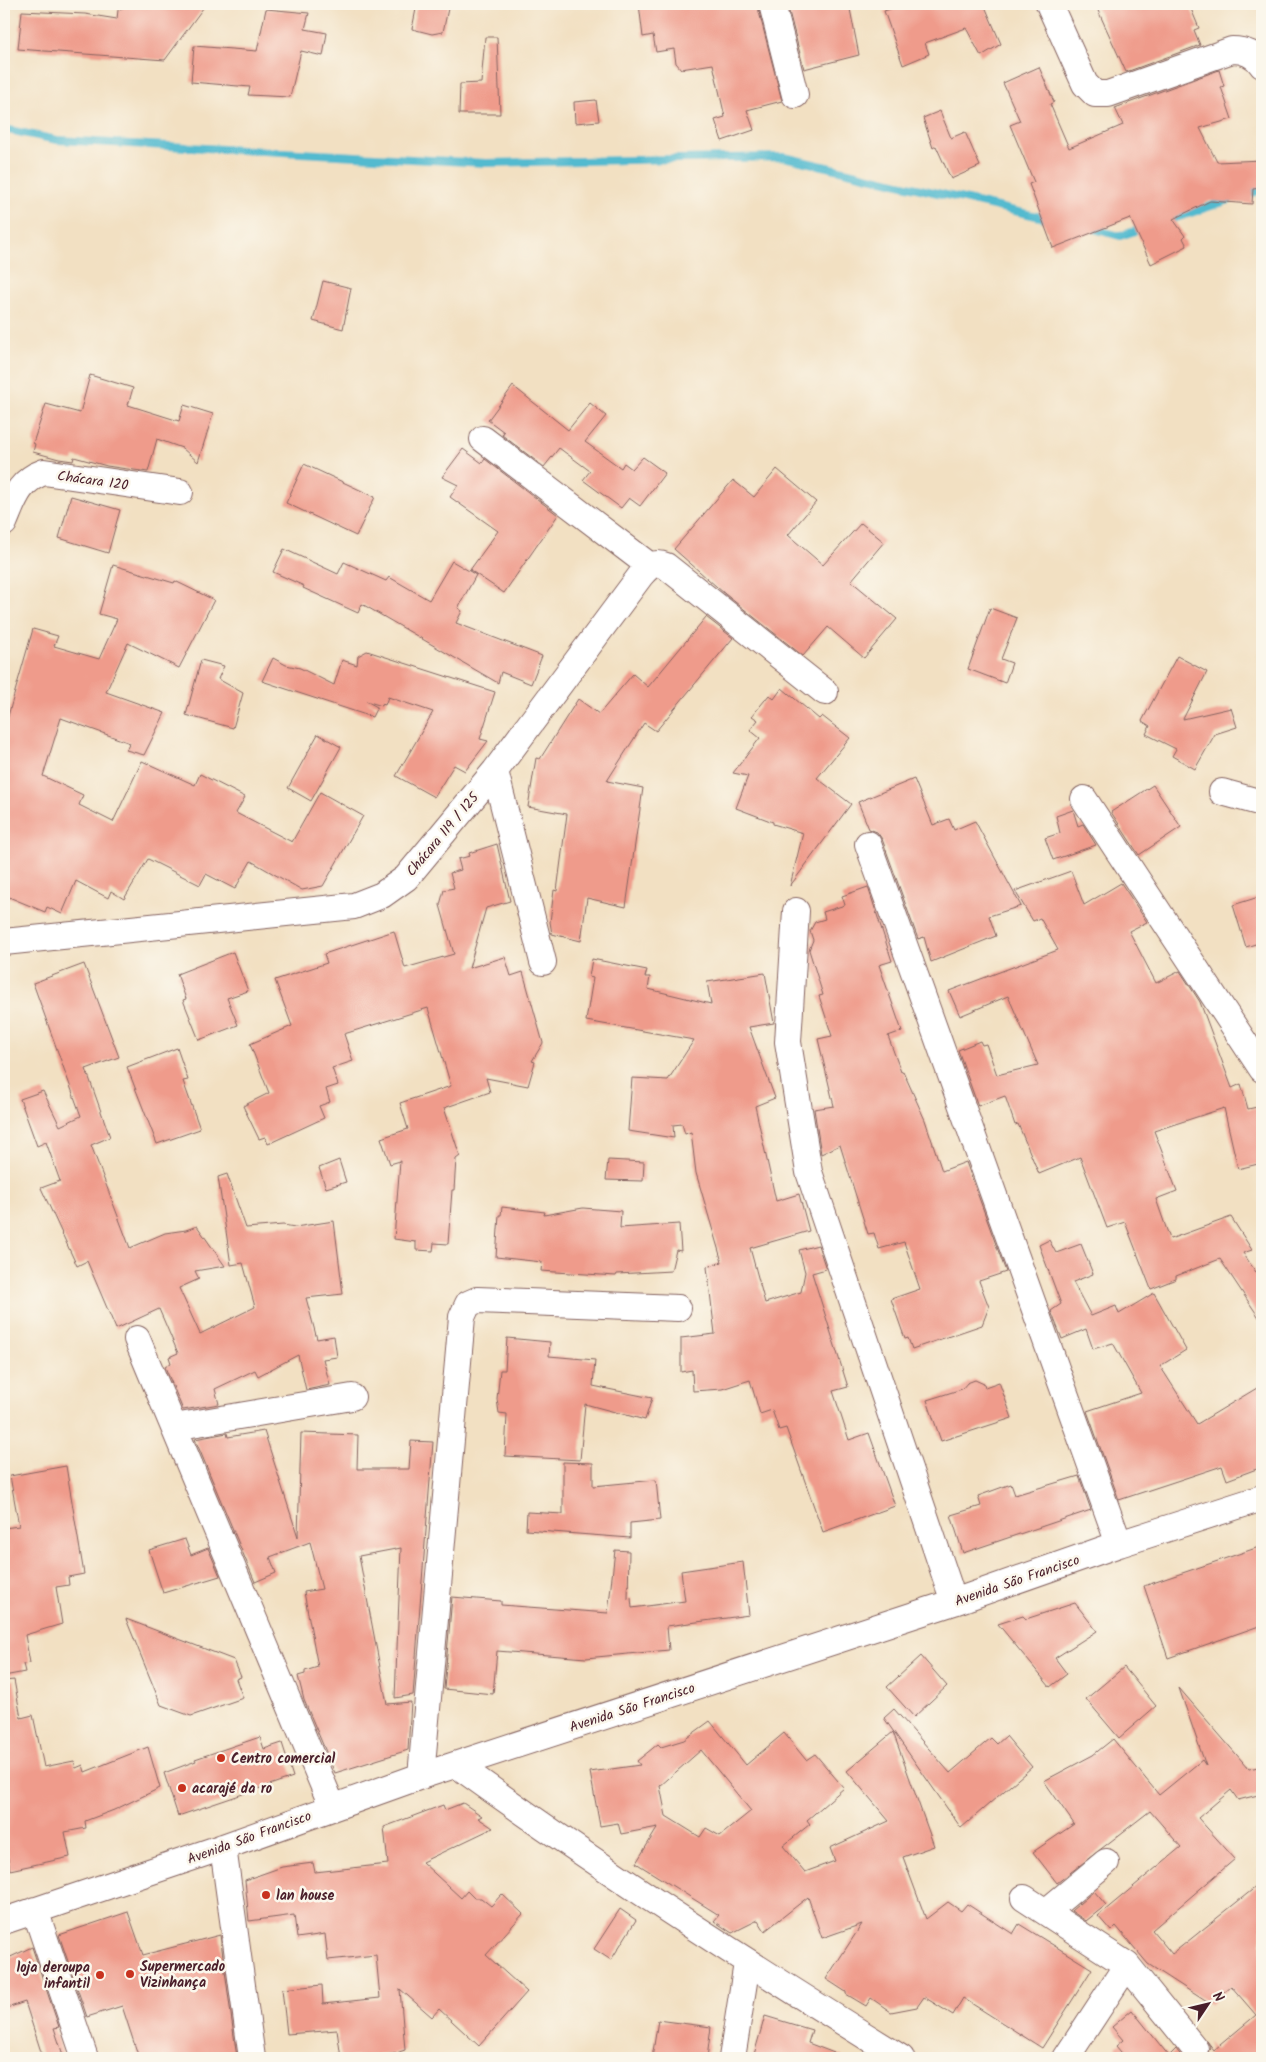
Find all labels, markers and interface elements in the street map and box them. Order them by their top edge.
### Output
street label: Chácara 120 [56,465,130,497]
street label: Chácara 119 / 125 [401,787,486,882]
street label: Avenida São Francisco [952,1549,1083,1613]
street label: Avenida São Francisco [567,1677,698,1739]
place label: Centro comercial [231,1748,336,1770]
marker: Centro comercial [215,1752,227,1764]
place label: acarajé da ro [192,1778,273,1800]
marker: acarajé da ro [176,1782,188,1794]
street label: Avenida São Francisco [184,1805,315,1871]
place label: lan house [276,1885,335,1907]
marker: lan house [260,1889,272,1901]
place label: Supermercado Vizinhança [140,1956,226,1994]
place label: loja deroupa infantil [16,1957,90,1995]
marker: Supermercado Vizinhança [124,1968,136,1980]
marker: loja deroupa infantil [94,1969,106,1981]
north arrow [1184,1980,1234,2030]
text: N [1206,1987,1229,2007]

